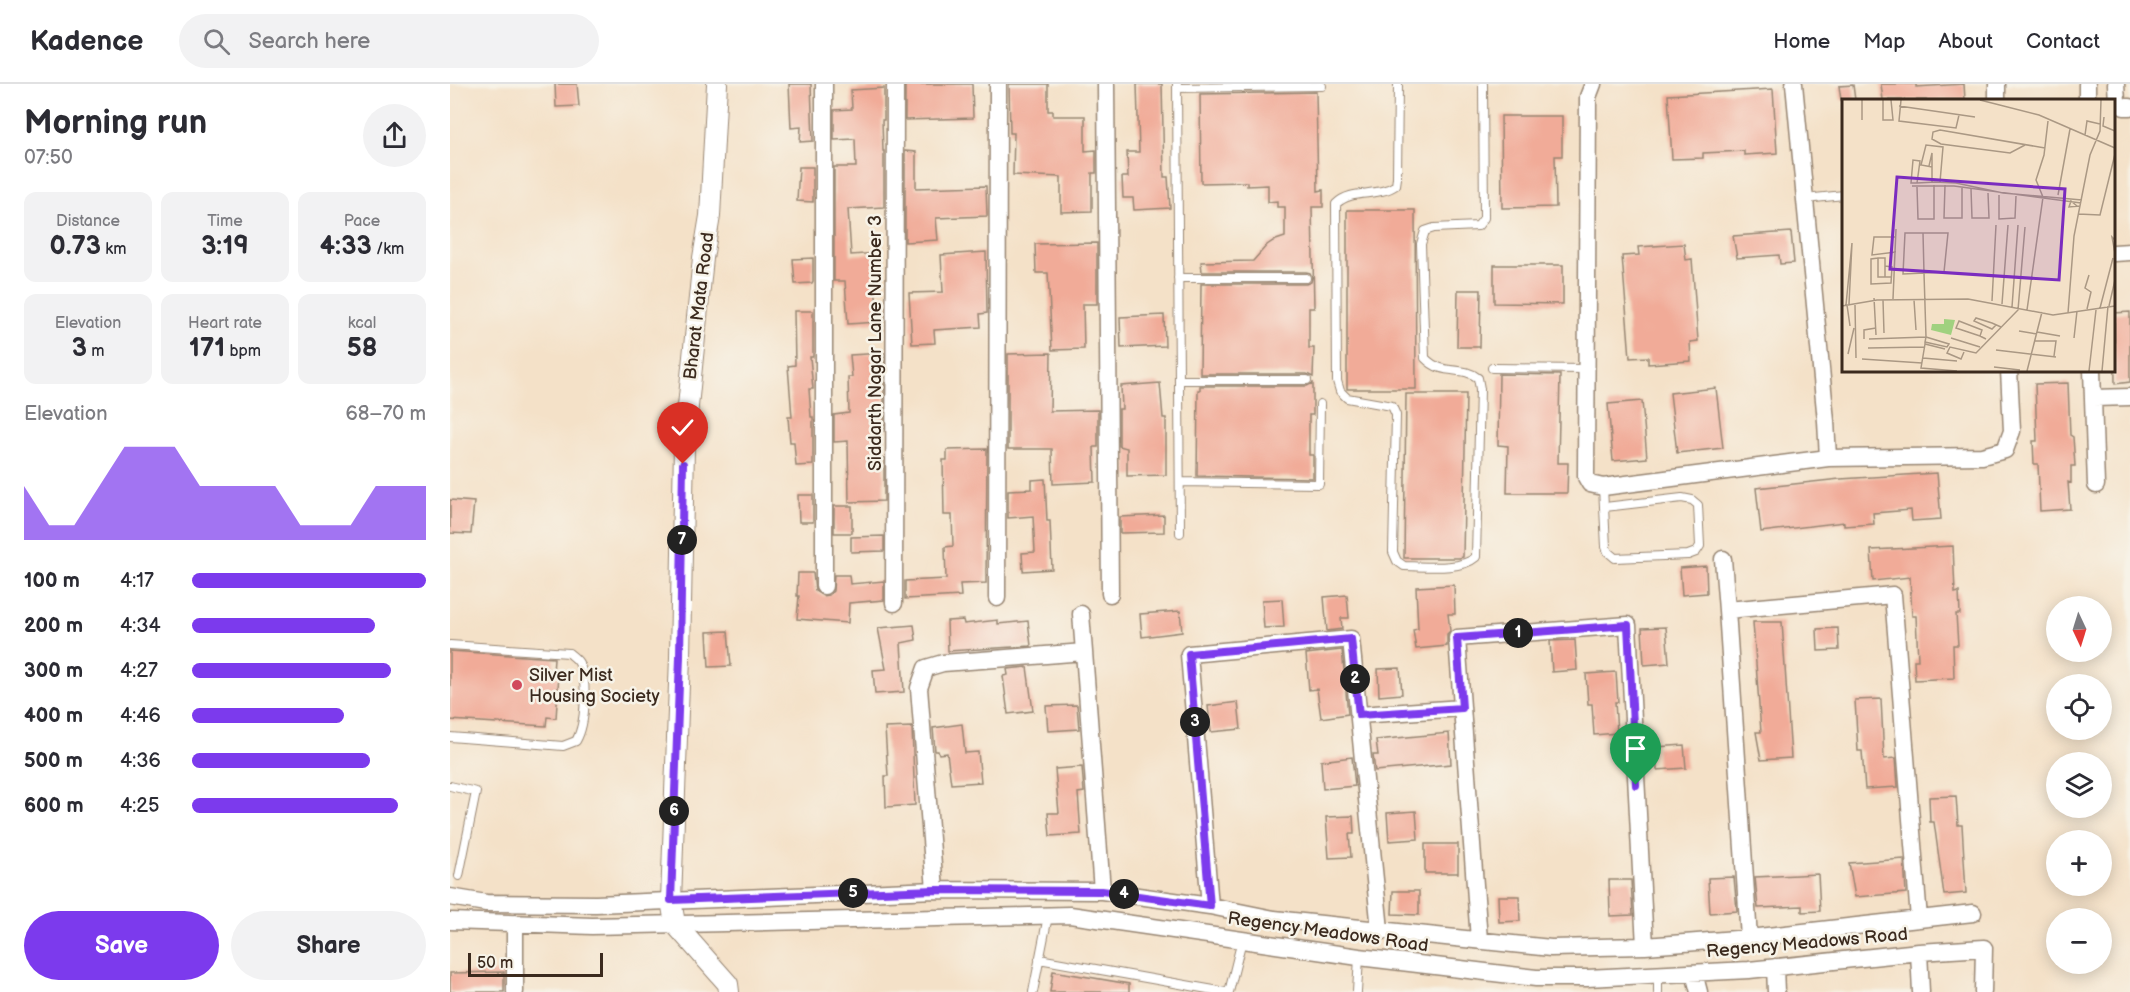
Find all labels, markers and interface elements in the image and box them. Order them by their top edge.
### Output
search box [179,14,599,68]
text: Kadence [30,25,143,58]
icon: search [200,25,233,58]
text: Search here [248,28,370,55]
text: Home [1773,29,1830,54]
text: Map [1863,29,1905,54]
text: About [1938,29,1993,54]
text: Contact [2026,29,2100,54]
inset map [1842,99,2115,372]
text: Morning run [24,103,207,143]
button: share [363,104,426,167]
text: 07:50 [24,146,73,170]
text: Distance [56,212,120,231]
text: Time [207,212,243,231]
text: Pace [344,212,380,231]
street label: Siddarth Nagar Lane Number 3 [865,215,886,471]
text: 0.73 [50,231,101,262]
text: 3:19 [201,231,249,262]
text: 4:33 [320,231,372,262]
street label: Bharat Mata Road [680,231,718,381]
text: km [101,240,126,259]
text: /km [372,240,404,259]
text: Elevation [55,314,121,333]
text: Heart rate [188,314,262,333]
text: kcal [348,314,376,333]
text: 3 [72,333,87,364]
text: 171 [189,333,225,364]
text: 58 [347,333,377,364]
text: m [87,342,104,361]
text: bpm [225,342,261,361]
text: Elevation [24,402,107,426]
text: 68–70 m [345,402,426,426]
pin [657,402,708,464]
icon: check [666,411,699,444]
pin: 7 [667,525,697,555]
text: 7 [678,530,686,549]
text: 100 m [24,569,80,593]
text: 4:17 [120,569,154,593]
north arrow [2046,596,2112,662]
map controls [2046,596,2112,974]
text: 200 m [24,614,83,638]
text: 4:34 [120,614,161,638]
pin: 1 [1503,618,1533,648]
text: 1 [1515,623,1521,642]
text: 300 m [24,659,83,683]
text: 4:27 [120,659,158,683]
pin: 2 [1340,664,1370,694]
place label: Silver Mist Housing Society [529,665,660,707]
text: 2 [1350,669,1360,688]
button: locate [2046,674,2112,740]
marker: Silver Mist Housing Society [510,678,524,692]
text: 400 m [24,704,83,728]
text: 4:46 [120,704,161,728]
pin: 3 [1180,707,1210,737]
text: 3 [1190,712,1200,731]
pin [1610,723,1661,785]
icon: arrive [1619,732,1652,765]
text: 500 m [24,749,83,773]
text: 4:36 [120,749,161,773]
button: layers [2046,752,2112,818]
text: 600 m [24,794,84,818]
text: 4:25 [120,794,160,818]
pin: 6 [659,796,689,826]
text: 6 [669,801,679,820]
button: + [2046,830,2112,896]
pin: 5 [838,878,868,908]
pin: 4 [1109,879,1139,909]
text: 5 [848,883,858,902]
text: 4 [1119,884,1129,903]
street label: Regency Meadows Road [1226,908,1430,956]
button: − [2046,908,2112,974]
button: Save [24,911,219,980]
button: Share [231,911,426,980]
street label: Regency Meadows Road [1705,924,1909,962]
scale bar [468,950,603,978]
text: 50 m [477,954,513,973]

